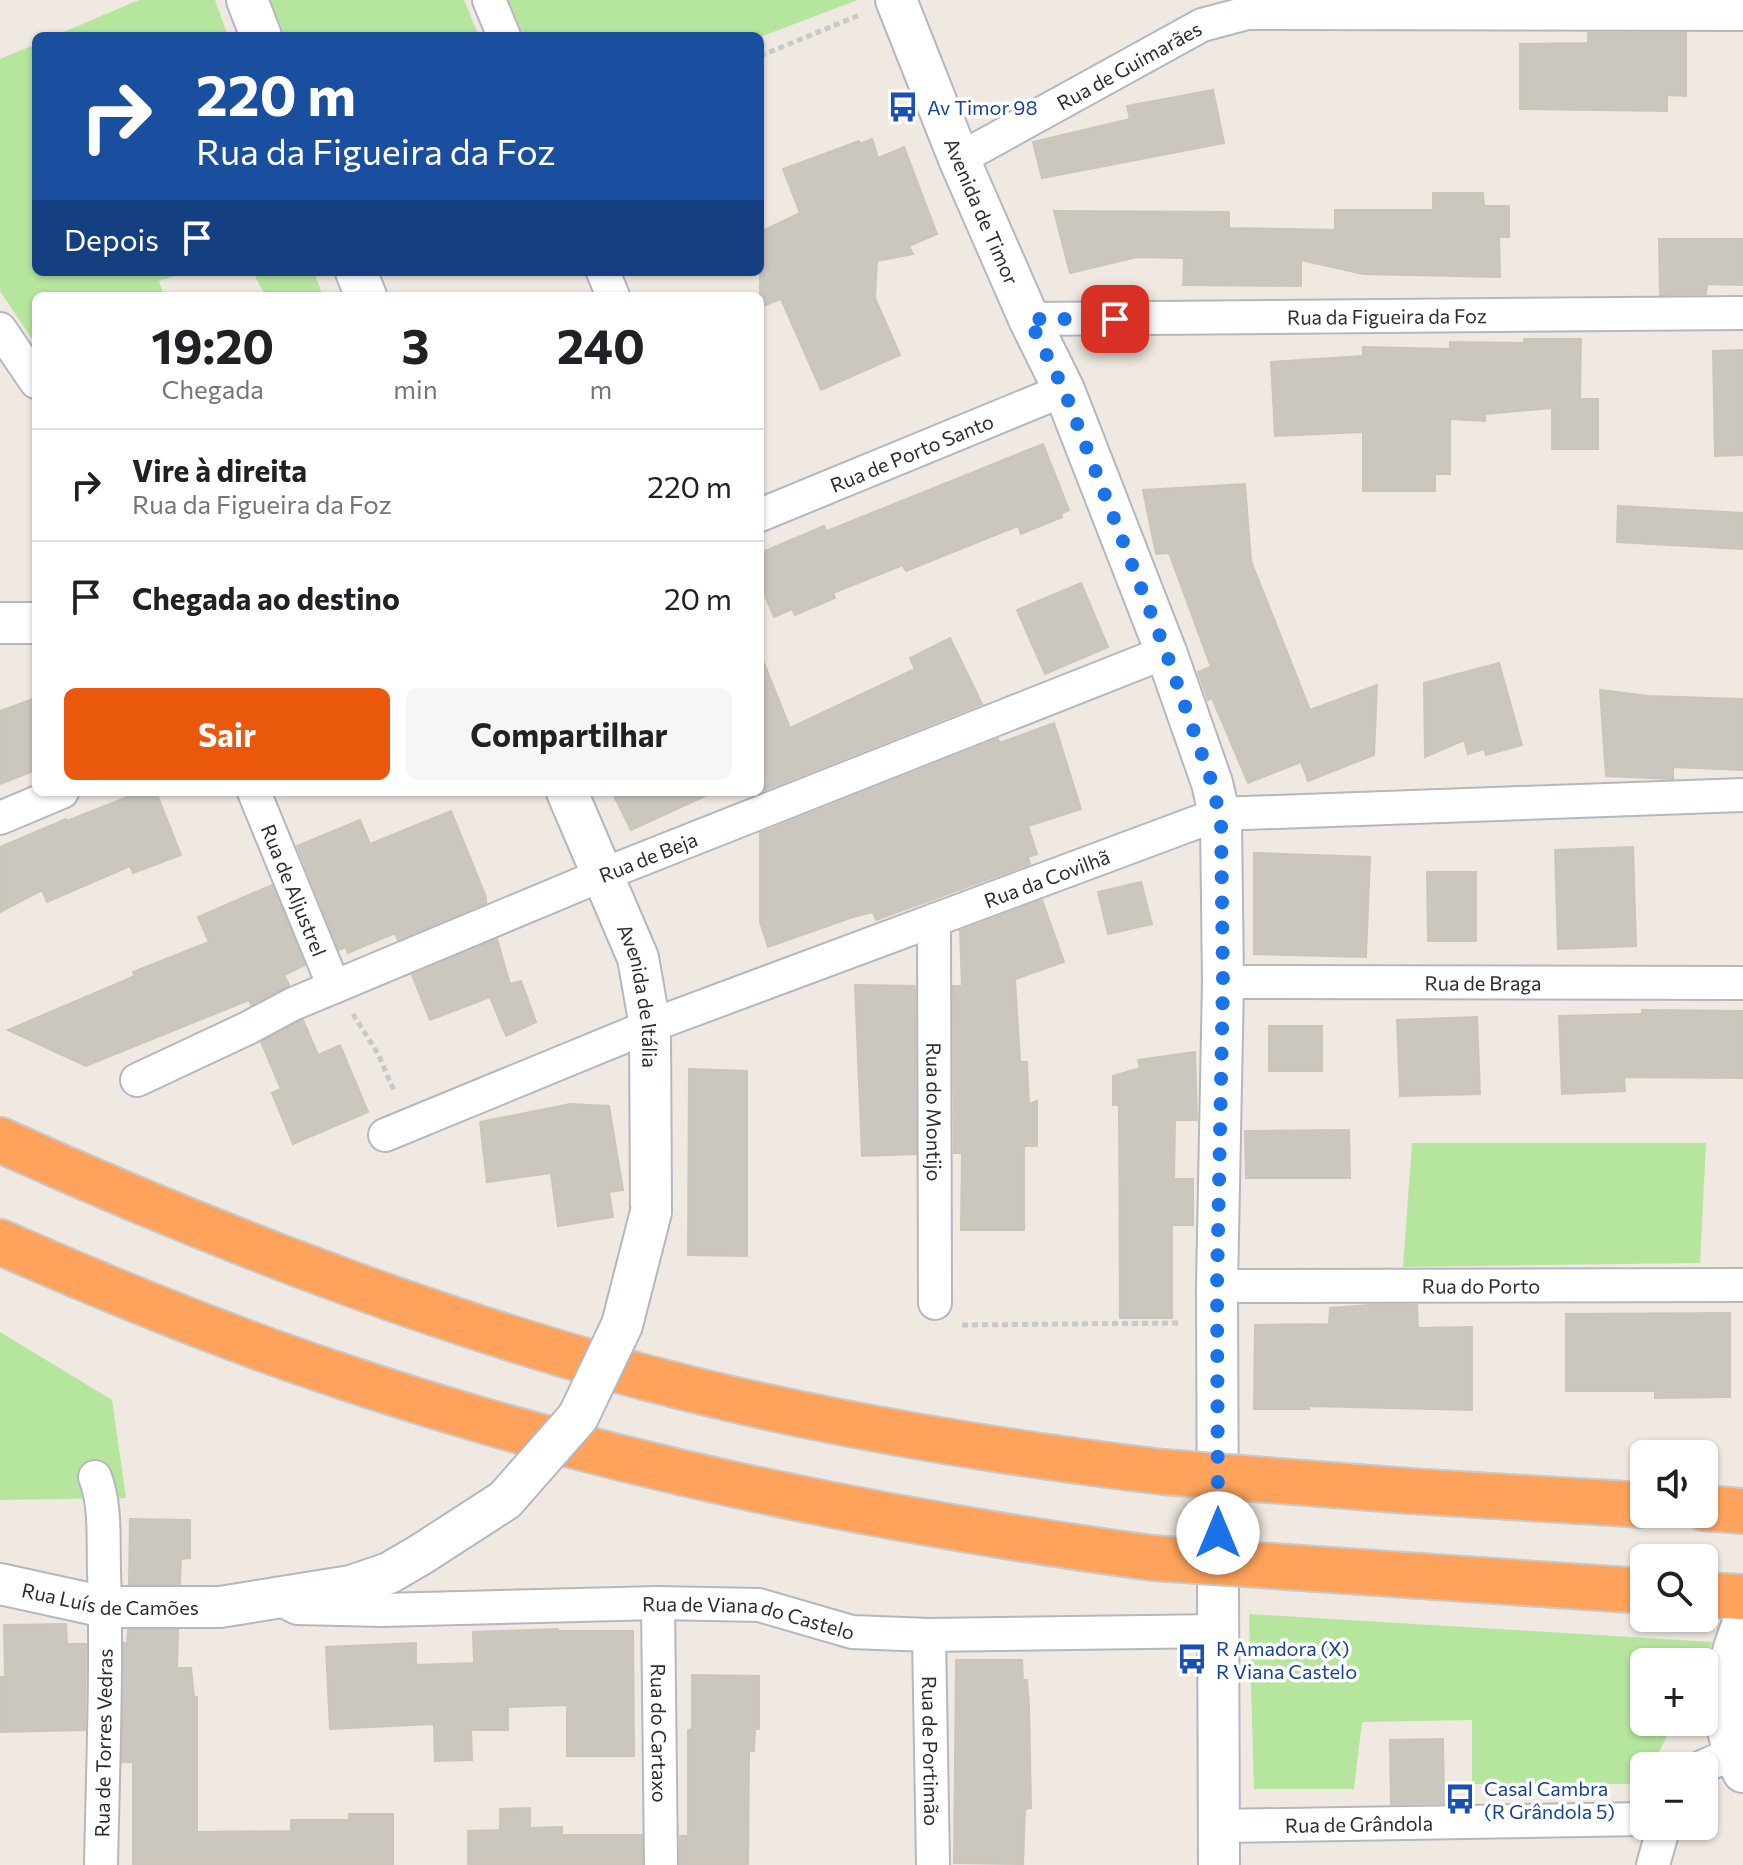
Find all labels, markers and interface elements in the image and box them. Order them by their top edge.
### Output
street label: Rua de Guimarães [1052,16,1205,115]
text: 220 m [196,59,356,128]
icon: right [64,64,168,168]
bus stop icon: Av Timor 98 [886,90,920,124]
place label: Av Timor 98 [927,95,1038,119]
text: Rua da Figueira da Foz [196,128,556,172]
street label: Avenida de Timor [940,134,1024,288]
icon: arrive [175,216,219,260]
text: Depois [64,220,159,257]
pin [1081,285,1149,353]
icon: arrive [1093,297,1137,341]
street label: Rua da Figueira da Foz [1287,303,1487,329]
text: 19:20 [151,315,274,374]
text: 3 [401,315,429,374]
text: 240 [557,315,645,374]
text: Chegada [161,373,264,404]
text: min [393,373,438,404]
text: m [589,373,612,404]
street label: Rua de Porto Santo [826,408,997,497]
text: Vire à direita [132,451,307,488]
icon: right [64,463,108,507]
text: 220 m [647,467,732,504]
text: Rua da Figueira da Foz [132,488,392,519]
icon: arrive [64,575,108,619]
text: Chegada ao destino [132,579,400,616]
text: 20 m [664,579,732,616]
button: Sair [64,688,390,780]
button: Compartilhar [406,688,732,780]
street label: Rua de Aljustrel [256,821,332,960]
street label: Rua de Beja [595,827,701,887]
street label: Rua da Covilhã [981,844,1113,912]
street label: Avenida de Itália [613,920,662,1068]
street label: Rua de Braga [1424,970,1542,995]
street label: Rua do Montijo [922,1042,947,1182]
street label: Rua do Porto [1422,1273,1540,1298]
map controls [1630,1440,1718,1840]
button: sound [1630,1440,1718,1528]
position arrow [1176,1491,1260,1575]
button: search [1630,1544,1718,1632]
street label: Rua Luís de Camões [20,1577,199,1619]
street label: Rua de Viana do Castelo [642,1591,858,1644]
place label: R Amadora (X) R Viana Castelo [1216,1636,1357,1683]
bus stop icon: R Amadora (X) R Viana Castelo [1175,1642,1209,1676]
street label: Rua de Torres Vedras [89,1648,117,1838]
button: + [1630,1648,1718,1736]
street label: Rua do Cartaxo [647,1663,672,1803]
street label: Rua de Portimão [918,1676,944,1826]
button: − [1630,1752,1718,1840]
place label: Casal Cambra (R Grândola 5) [1484,1776,1615,1823]
bus stop icon: Casal Cambra (R Grândola 5) [1443,1782,1477,1816]
street label: Rua de Grândola [1285,1810,1433,1837]

